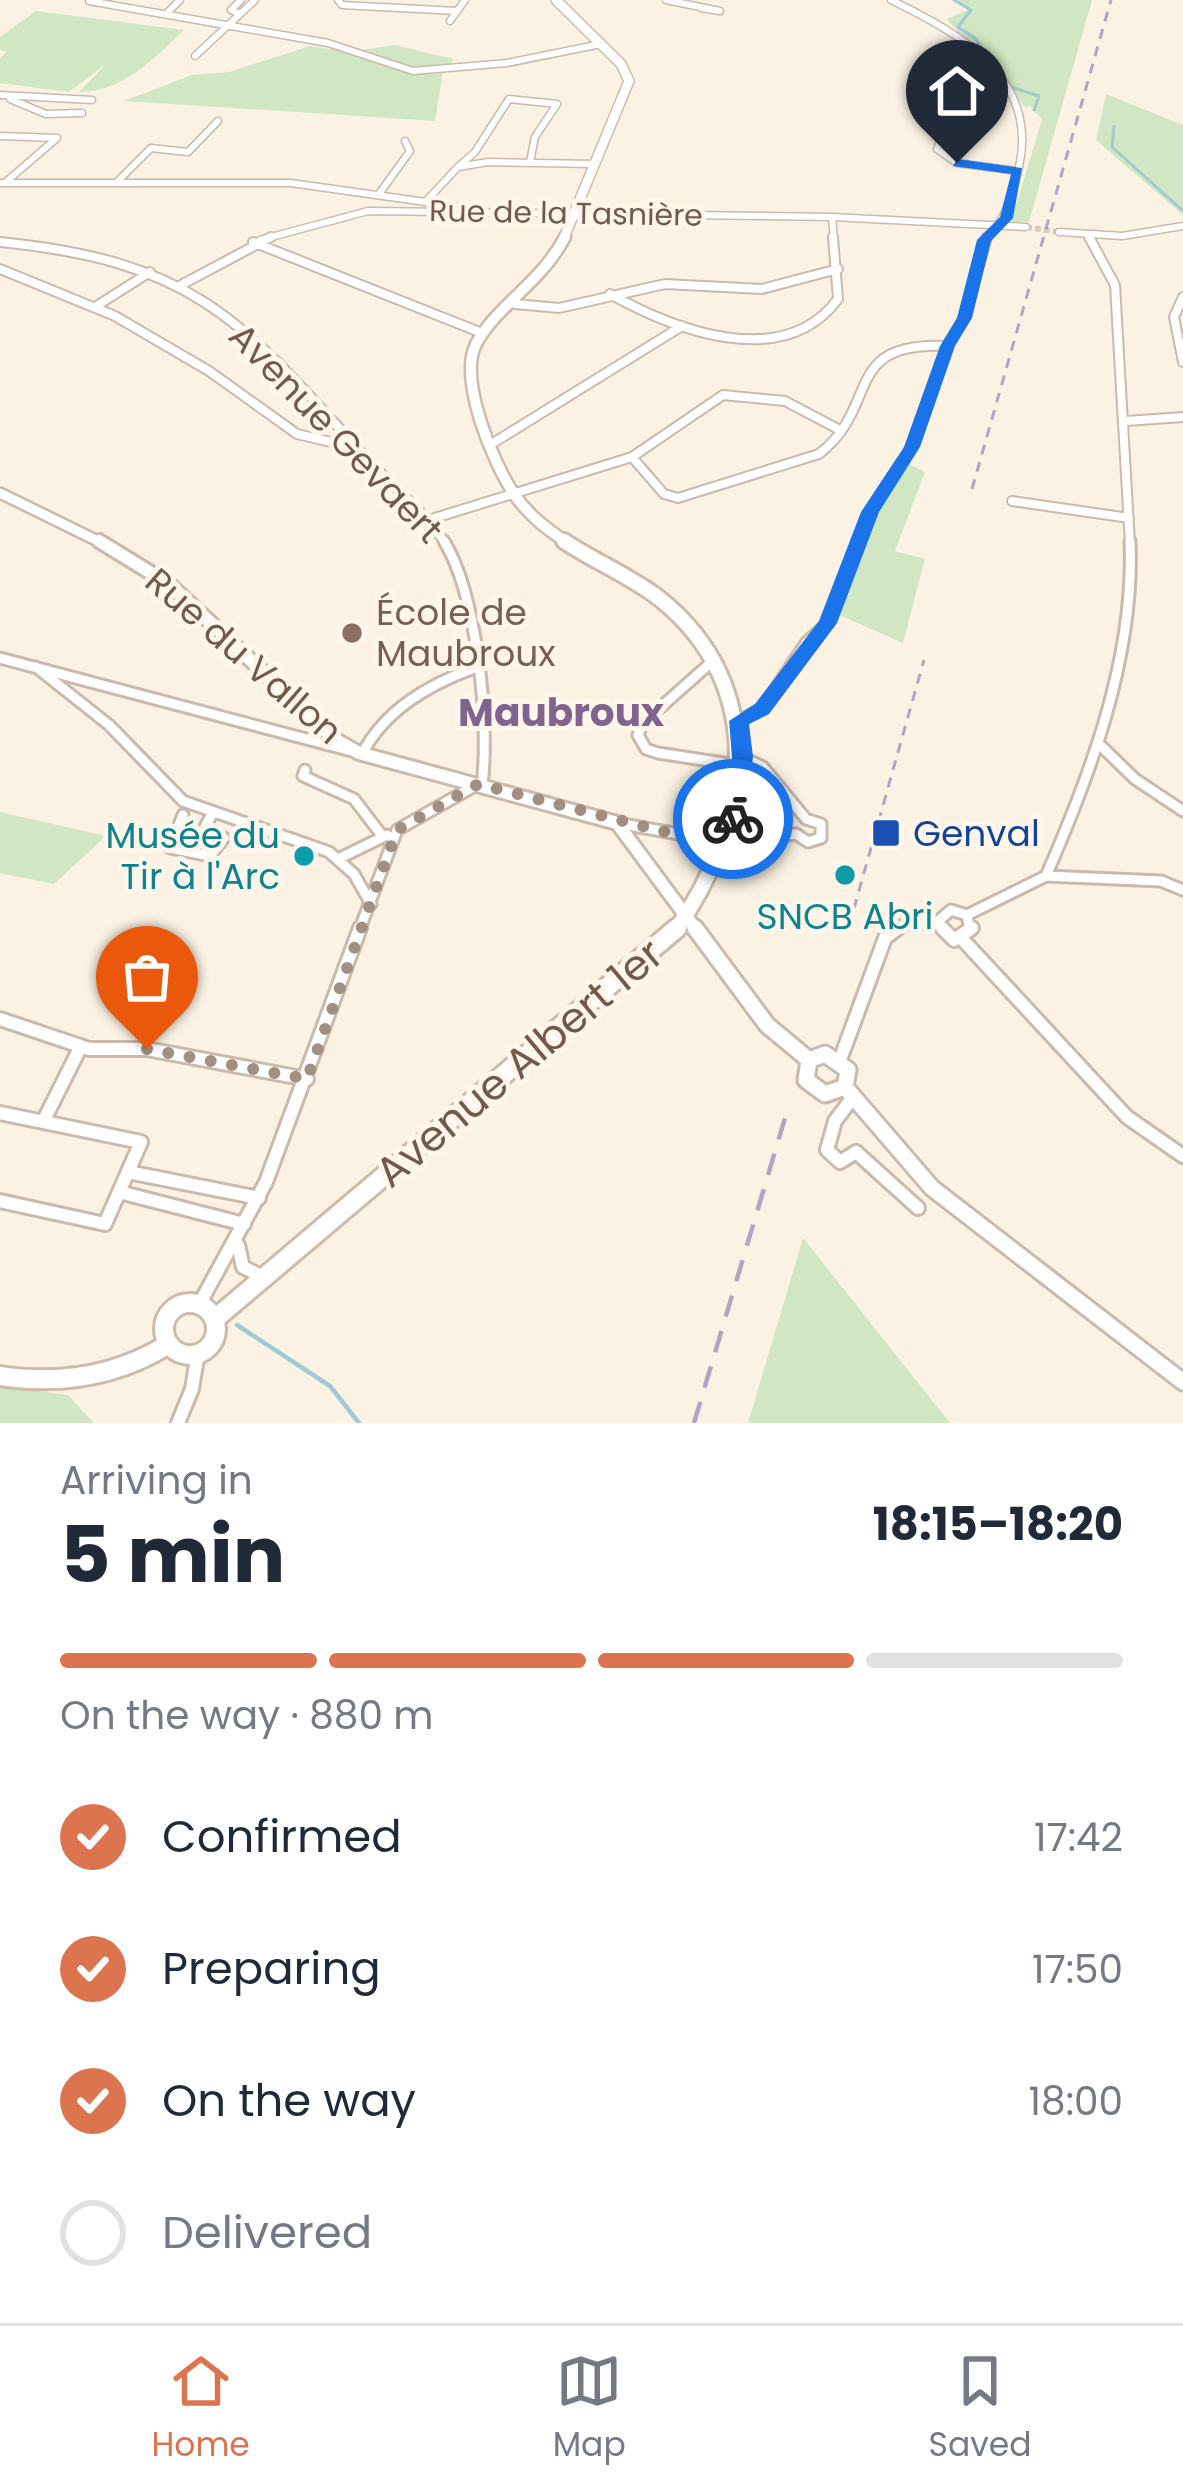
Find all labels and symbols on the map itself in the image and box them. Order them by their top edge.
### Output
pin [906,40,1008,163]
street label: Rue de la Tasnière [429,189,703,237]
street label: Avenue Gevaert [217,312,455,554]
street label: Rue du Vallon [134,556,354,756]
place label: École de Maubroux [376,587,555,679]
marker: École de Maubroux [339,620,365,646]
district label: Maubroux [458,685,664,740]
courier [673,759,793,879]
place label: Genval [913,808,1040,859]
place label: Musée du Tir à l'Arc [106,810,280,902]
marker: Genval [870,817,902,849]
marker: Musée du Tir à l'Arc [291,843,317,869]
marker: SNCB Abri [832,862,858,888]
place label: SNCB Abri [757,891,933,942]
street label: Avenue Albert 1er [362,925,676,1201]
pin [96,926,198,1049]

